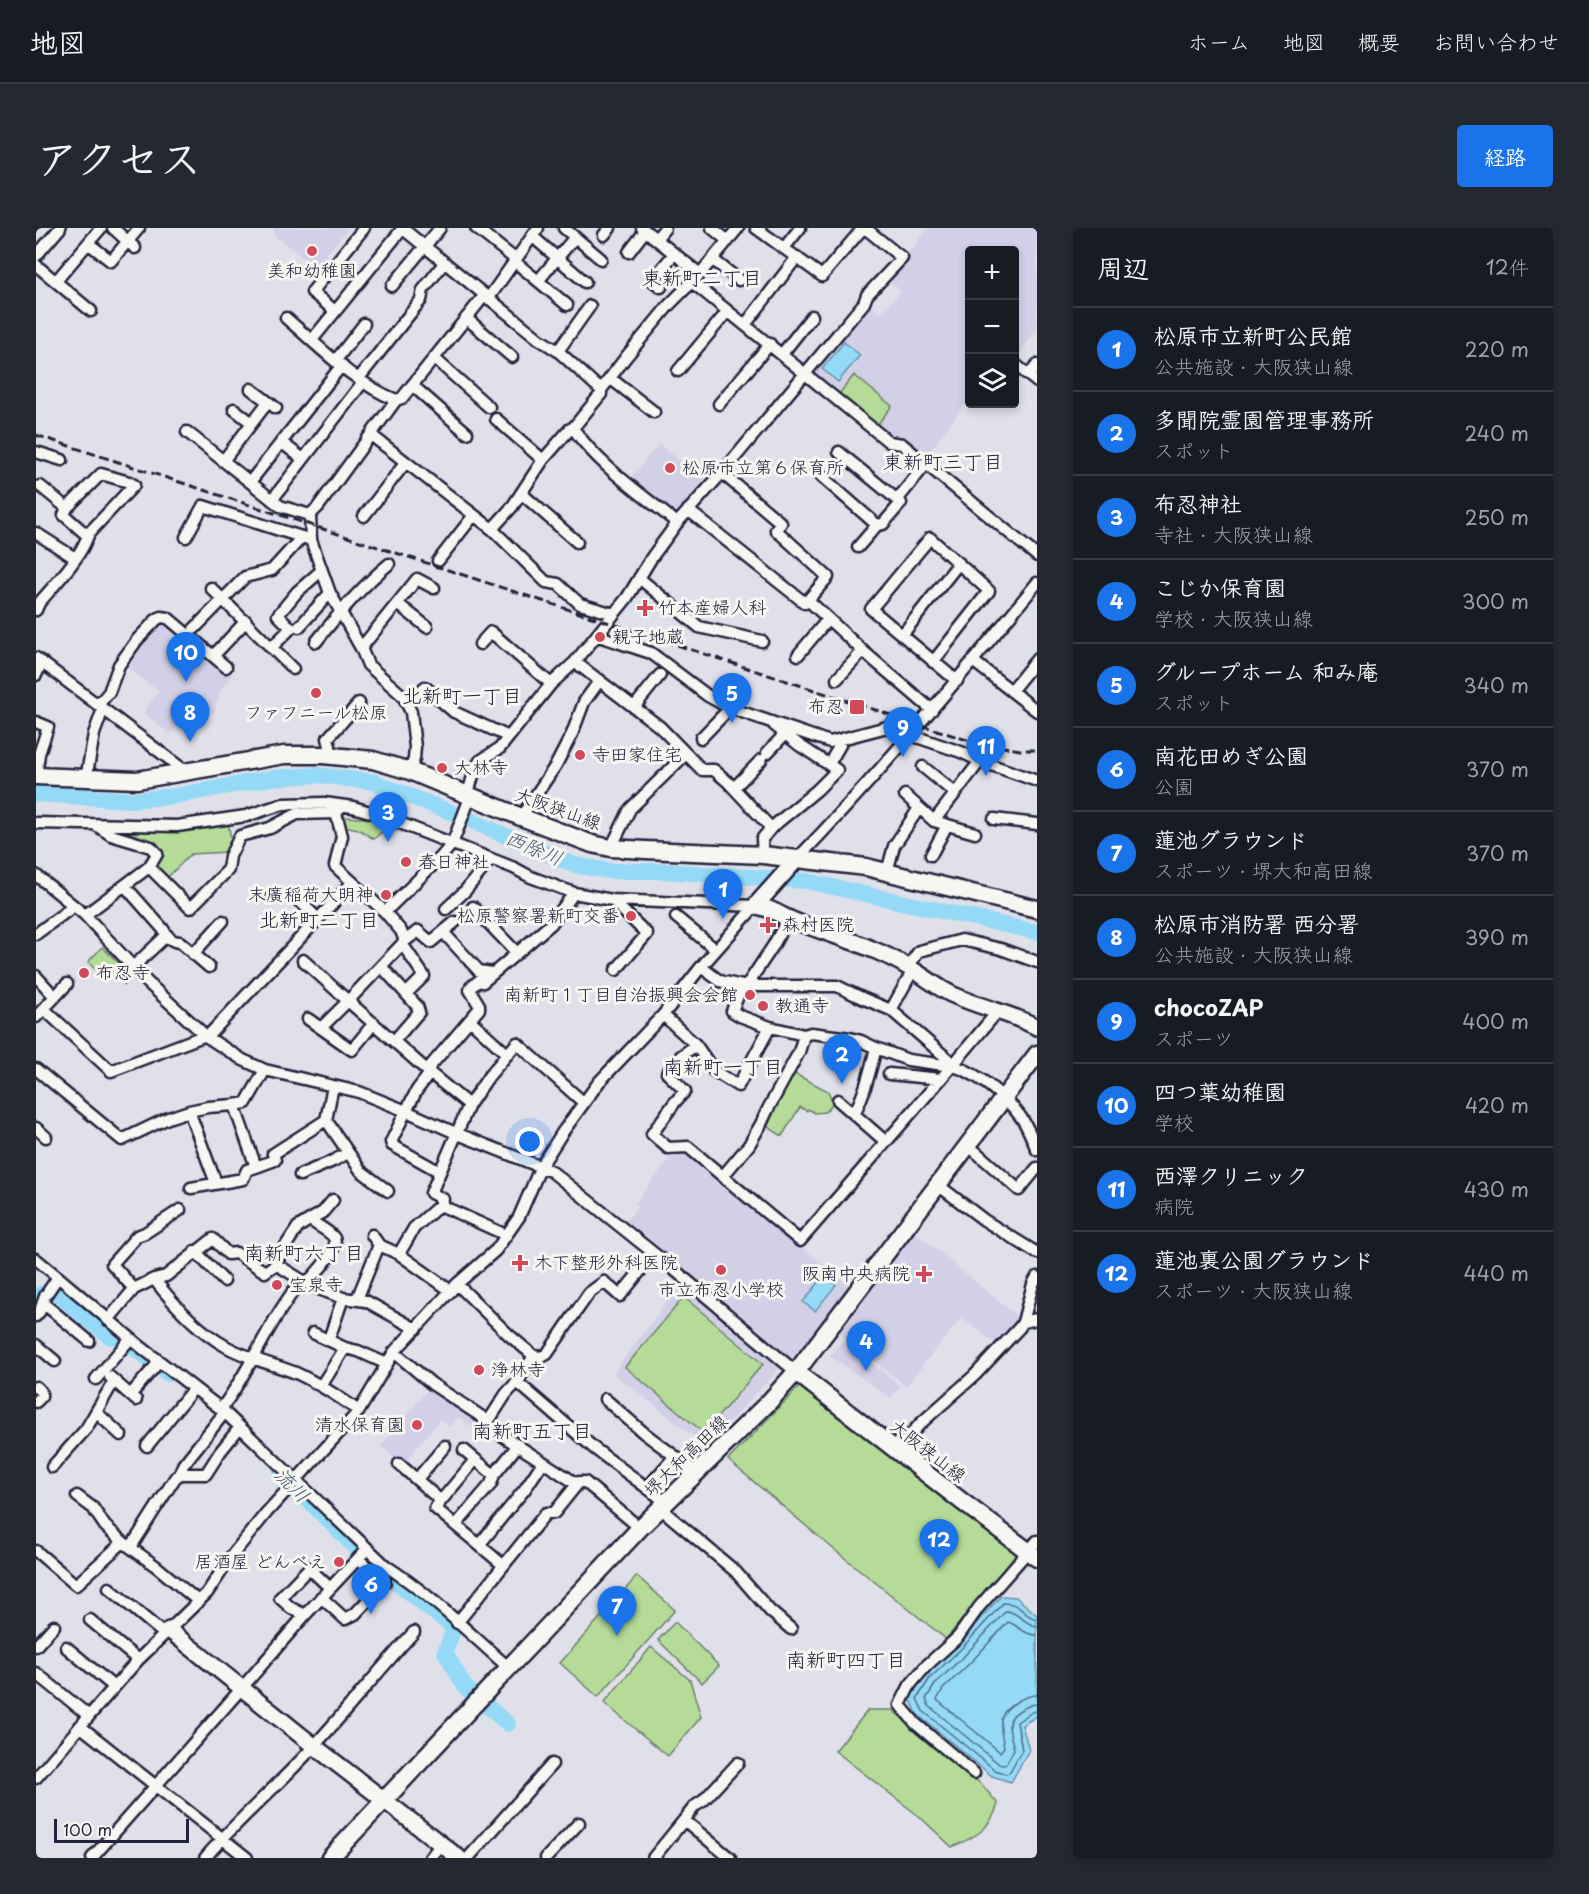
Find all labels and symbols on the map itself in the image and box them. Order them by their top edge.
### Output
marker: 美和幼稚園 [305,244,319,258]
place label: 美和幼稚園 [267,256,357,283]
district label: 東新町二丁目 [642,262,762,292]
district label: 東新町三丁目 [883,446,1003,476]
place label: 松原市立第６保育所 [682,453,844,480]
marker: 松原市立第６保育所 [663,461,677,475]
place label: 竹本産婦人科 [658,593,766,620]
marker: 竹本産婦人科 [636,599,654,617]
place label: 親子地蔵 [612,622,684,649]
marker: 親子地蔵 [593,630,607,644]
pin: 10 [166,632,206,682]
pin: 5 [712,674,752,723]
district label: 北新町一丁目 [402,680,522,710]
marker: ファフニール松原 [309,686,323,700]
pin: 8 [170,692,210,742]
place label: 布忍 [808,692,844,719]
place label: ファフニール松原 [245,698,387,725]
marker: 布忍 [848,698,866,716]
pin: 9 [884,708,922,757]
pin: 11 [966,726,1006,776]
place label: 寺田家住宅 [592,740,682,767]
marker: 寺田家住宅 [573,748,587,762]
place label: 大林寺 [454,753,508,780]
marker: 大林寺 [435,761,449,775]
street label: 大阪狭山線 [512,780,605,836]
pin: 3 [368,792,408,842]
water label: 西除川 [501,822,568,873]
place label: 春日神社 [418,847,490,874]
marker: 春日神社 [399,855,413,869]
pin: 1 [704,870,742,919]
place label: 末廣稲荷大明神 [248,880,374,907]
marker: 末廣稲荷大明神 [379,888,393,902]
place label: 松原警察署新町交番 [457,901,619,928]
district label: 北新町二丁目 [259,904,379,934]
marker: 松原警察署新町交番 [624,909,638,923]
place label: 森村医院 [782,910,854,937]
marker: 森村医院 [759,916,777,934]
place label: 布忍寺 [96,958,150,985]
marker: 布忍寺 [77,966,91,980]
place label: 南新町１丁目自治振興会会館 [504,980,738,1007]
marker: 南新町１丁目自治振興会会館 [743,988,757,1002]
place label: 教通寺 [775,991,829,1018]
marker: 教通寺 [756,999,770,1013]
pin: 2 [822,1034,862,1084]
district label: 南新町一丁目 [663,1051,783,1081]
your location [515,1127,544,1156]
district label: 南新町六丁目 [244,1237,364,1267]
place label: 木下整形外科医院 [534,1248,678,1275]
marker: 木下整形外科医院 [511,1254,529,1272]
place label: 阪南中央病院 [802,1259,910,1286]
marker: 市立布忍小学校 [714,1263,728,1277]
marker: 阪南中央病院 [915,1265,933,1283]
place label: 宝泉寺 [289,1270,343,1297]
place label: 市立布忍小学校 [658,1275,784,1302]
marker: 宝泉寺 [270,1278,284,1292]
pin: 4 [846,1322,886,1371]
place label: 浄林寺 [491,1355,545,1382]
marker: 浄林寺 [472,1363,486,1377]
street label: 堺大和高田線 [637,1408,733,1502]
place label: 清水保育園 [315,1410,405,1437]
street label: 大阪狭山線 [885,1411,973,1488]
district label: 南新町五丁目 [472,1415,592,1445]
marker: 清水保育園 [410,1418,424,1432]
water label: 流川 [268,1460,317,1509]
pin: 12 [920,1520,958,1569]
place label: 居酒屋 どんべえ [195,1547,327,1574]
marker: 居酒屋 どんべえ [332,1555,346,1569]
pin: 6 [352,1564,390,1614]
pin: 7 [598,1586,636,1636]
district label: 南新町四丁目 [786,1644,906,1674]
scale bar [54,1816,189,1844]

